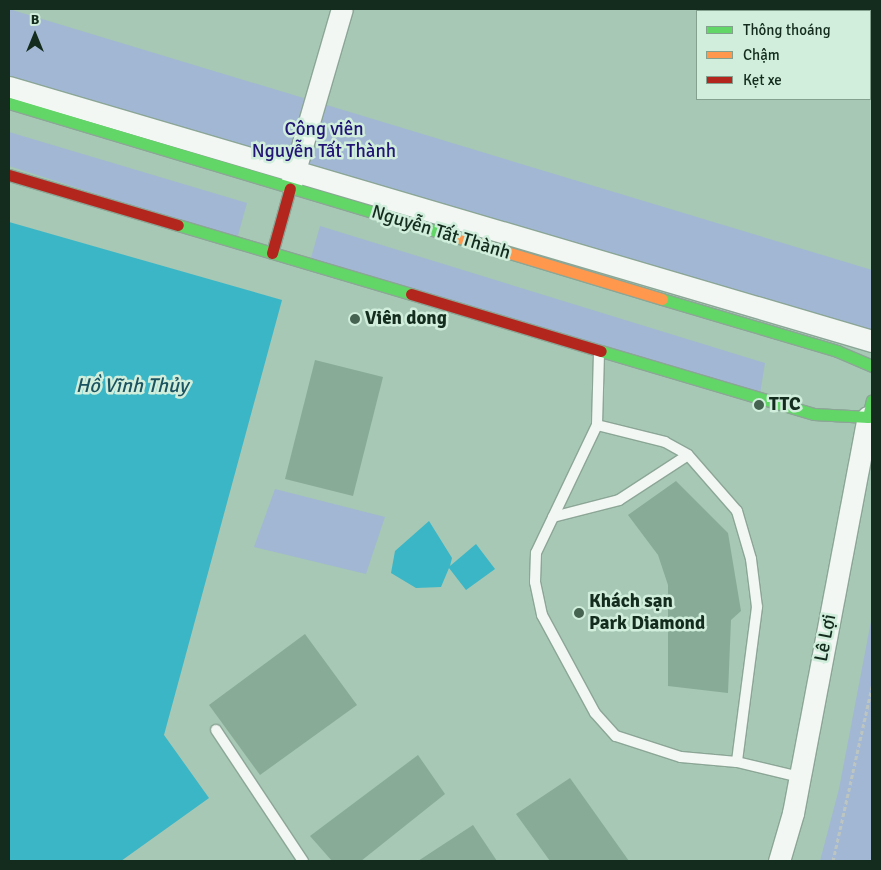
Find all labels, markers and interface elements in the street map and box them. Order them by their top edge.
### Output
north arrow [10,10,60,60]
legend [696,10,871,100]
text: B [31,11,39,28]
text: Thông thoáng [743,21,831,39]
text: Chậm [743,46,780,64]
text: Kẹt xe [743,71,782,89]
park label: Công viên Nguyễn Tất Thành [252,119,396,163]
street label: Nguyễn Tất Thành [369,201,513,265]
place label: Viên dong [365,308,447,330]
marker: Viên dong [349,313,361,325]
water label: Hồ Vĩnh Thủy [76,373,188,397]
place label: TTC [769,394,801,416]
marker: TTC [753,399,765,411]
place label: Khách sạn Park Diamond [589,591,705,635]
marker: Khách sạn Park Diamond [573,607,585,619]
street label: Lê Lợi [810,612,842,664]

